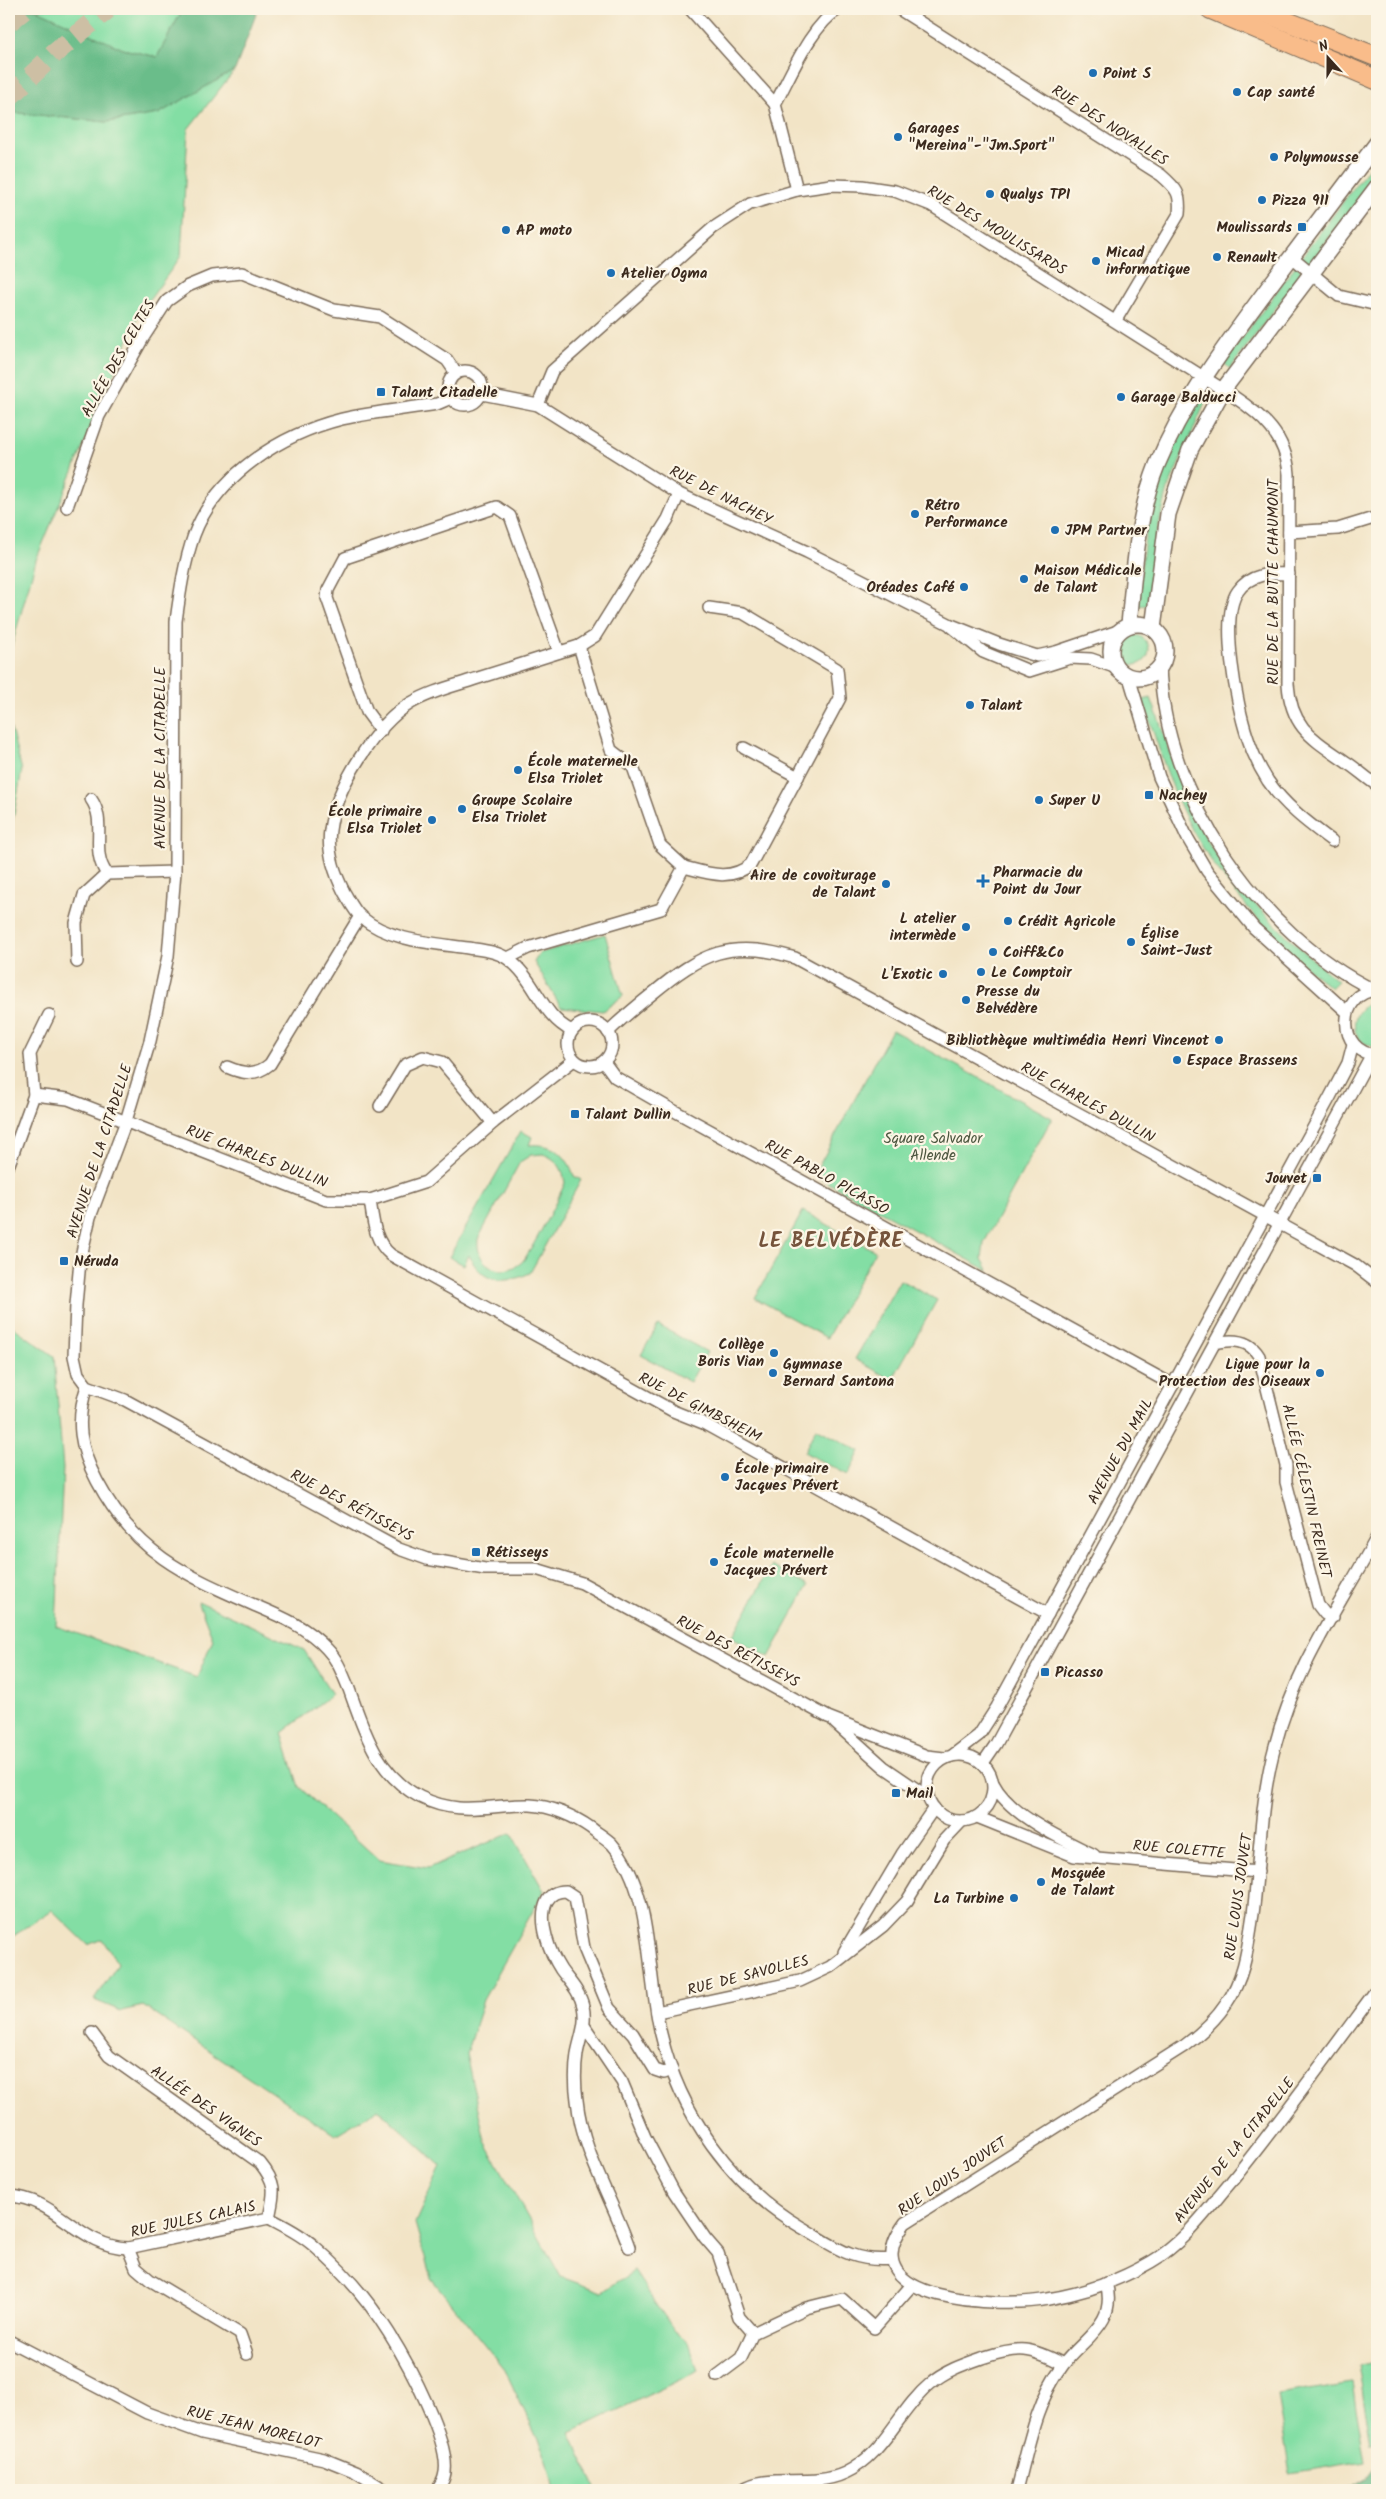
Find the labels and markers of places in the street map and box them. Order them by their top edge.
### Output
place label: Point S [1103,62,1152,86]
marker: Point S [1087,67,1099,79]
place label: Cap santé [1247,81,1315,105]
marker: Cap santé [1231,86,1243,98]
place label: Garages "Mereina"-"Jm.Sport" [908,117,1055,158]
marker: Garages "Mereina"-"Jm.Sport" [892,131,904,143]
place label: Polymousse [1284,146,1359,170]
marker: Polymousse [1268,151,1280,163]
place label: Qualys TPI [1000,183,1071,207]
marker: Qualys TPI [984,188,996,200]
place label: Pizza 911 [1272,189,1329,213]
marker: Pizza 911 [1256,194,1268,206]
place label: Moulissards [1216,216,1292,240]
place label: AP moto [516,219,572,243]
marker: Moulissards [1296,221,1308,233]
marker: AP moto [500,224,512,236]
place label: Micad informatique [1106,241,1191,282]
place label: Renault [1227,246,1278,270]
marker: Renault [1211,251,1223,263]
marker: Micad informatique [1090,255,1102,267]
place label: Atelier Ogma [621,262,708,286]
marker: Atelier Ogma [605,267,617,279]
place label: Talant Citadelle [391,381,498,405]
marker: Talant Citadelle [375,386,387,398]
place label: Garage Balducci [1131,386,1237,410]
marker: Garage Balducci [1115,391,1127,403]
place label: Rétro Performance [925,494,1008,535]
marker: Rétro Performance [909,508,921,520]
place label: JPM Partner [1065,519,1147,543]
marker: JPM Partner [1049,524,1061,536]
place label: Maison Médicale de Talant [1034,559,1142,600]
marker: Maison Médicale de Talant [1018,573,1030,585]
place label: Oréades Café [866,576,955,600]
marker: Oréades Café [958,581,970,593]
place label: Talant [980,694,1023,718]
marker: Talant [964,699,976,711]
place label: École maternelle Elsa Triolet [528,750,639,791]
marker: École maternelle Elsa Triolet [512,764,524,776]
place label: Nachey [1159,784,1207,808]
place label: Groupe Scolaire Elsa Triolet [472,789,573,830]
place label: Super U [1049,789,1100,813]
marker: Nachey [1143,789,1155,801]
marker: Super U [1033,794,1045,806]
place label: École primaire Elsa Triolet [328,800,423,841]
marker: Groupe Scolaire Elsa Triolet [456,803,468,815]
marker: École primaire Elsa Triolet [426,814,438,826]
place label: Pharmacie du Point du Jour [993,861,1083,902]
place label: Aire de covoiturage de Talant [750,864,877,905]
marker: Pharmacie du Point du Jour [977,875,989,887]
marker: Aire de covoiturage de Talant [880,878,892,890]
place label: L atelier intermède [890,907,957,948]
place label: Crédit Agricole [1018,910,1116,934]
marker: Crédit Agricole [1002,915,1014,927]
marker: L atelier intermède [960,921,972,933]
place label: Église Saint-Just [1141,922,1212,963]
marker: Église Saint-Just [1125,936,1137,948]
place label: Coiff&Co [1003,941,1064,965]
marker: Coiff&Co [987,946,999,958]
place label: Le Comptoir [991,961,1072,985]
place label: L'Exotic [881,963,933,987]
marker: Le Comptoir [975,966,987,978]
marker: L'Exotic [937,968,949,980]
place label: Presse du Belvédère [976,980,1040,1021]
marker: Presse du Belvédère [960,994,972,1006]
place label: Bibliothèque multimédia Henri Vincenot [946,1029,1209,1053]
marker: Bibliothèque multimédia Henri Vincenot [1213,1034,1225,1046]
place label: Espace Brassens [1187,1049,1298,1073]
marker: Espace Brassens [1171,1054,1183,1066]
place label: Talant Dullin [585,1103,671,1127]
marker: Talant Dullin [569,1108,581,1120]
place label: Jouvet [1265,1167,1307,1191]
marker: Jouvet [1311,1172,1323,1184]
place label: Néruda [74,1250,119,1274]
marker: Néruda [58,1255,70,1267]
place label: Collège Boris Vian [698,1333,765,1374]
marker: Collège Boris Vian [768,1347,780,1359]
place label: Gymnase Bernard Santona [783,1353,895,1394]
place label: Ligue pour la Protection des Oiseaux [1159,1353,1311,1394]
marker: Gymnase Bernard Santona [767,1367,779,1379]
marker: Ligue pour la Protection des Oiseaux [1314,1367,1326,1379]
place label: École primaire Jacques Prévert [735,1457,839,1498]
marker: École primaire Jacques Prévert [719,1471,731,1483]
place label: Rétisseys [486,1541,549,1565]
place label: École maternelle Jacques Prévert [724,1542,835,1583]
marker: Rétisseys [470,1546,482,1558]
marker: École maternelle Jacques Prévert [708,1556,720,1568]
place label: Picasso [1055,1661,1103,1685]
marker: Picasso [1039,1666,1051,1678]
place label: Mail [906,1782,933,1806]
marker: Mail [890,1787,902,1799]
place label: Mosquée de Talant [1051,1862,1115,1903]
marker: Mosquée de Talant [1035,1876,1047,1888]
place label: La Turbine [933,1887,1005,1911]
marker: La Turbine [1008,1892,1020,1904]

